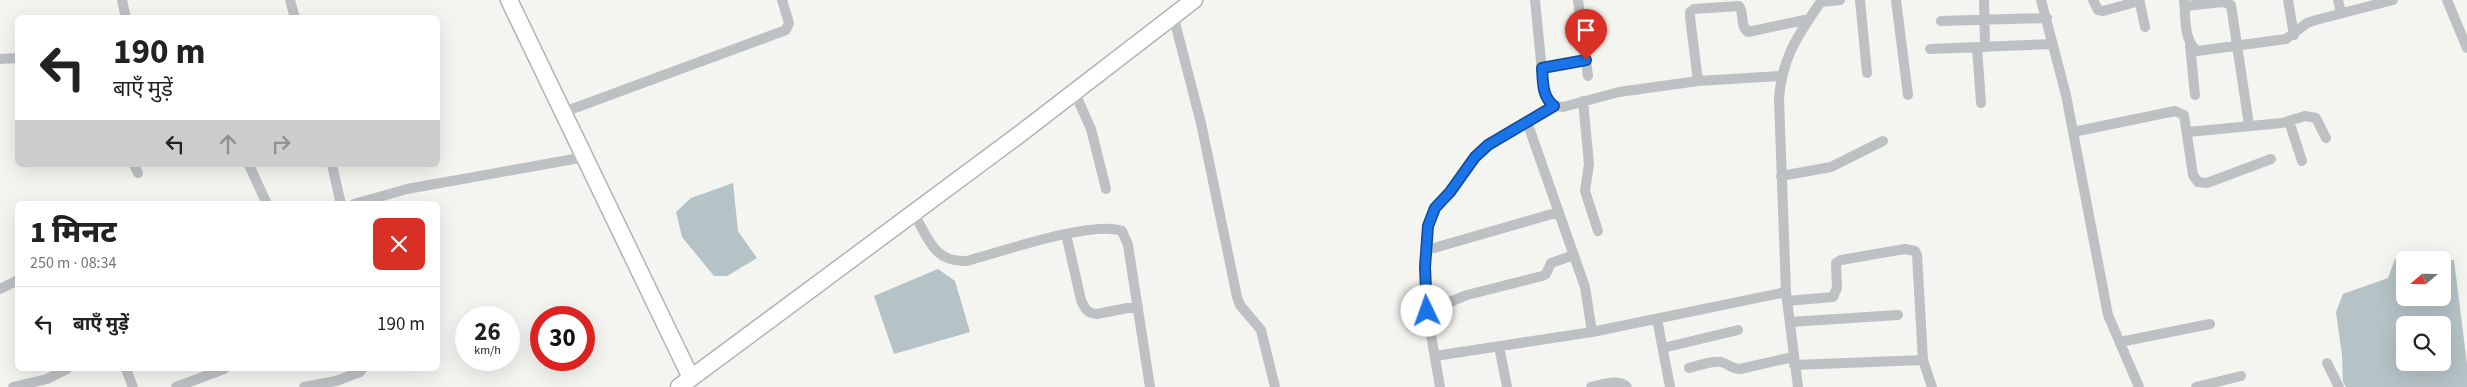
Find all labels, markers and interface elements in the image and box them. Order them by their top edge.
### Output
pin [1565,9,1607,60]
icon: arrive [1572,16,1600,44]
text: 190 m [113,27,205,77]
icon: left [30,35,95,100]
text: बाएँ मुड़ें [113,73,173,105]
icon: left [161,130,189,158]
icon: ahead [214,130,242,158]
icon: right [267,130,295,158]
text: 1 मिनट [30,211,117,254]
button: close [373,218,425,270]
north arrow [2396,251,2451,306]
map controls [2396,251,2451,371]
text: 250 m · 08:34 [30,252,117,274]
position arrow [1400,284,1452,336]
speed limit sign: 30 [530,306,595,371]
icon: left [30,310,58,338]
text: बाएँ मुड़ें [73,311,129,338]
text: 190 m [377,311,425,338]
text: 26 [474,314,501,350]
button: search [2396,316,2451,371]
text: km/h [474,342,501,359]

